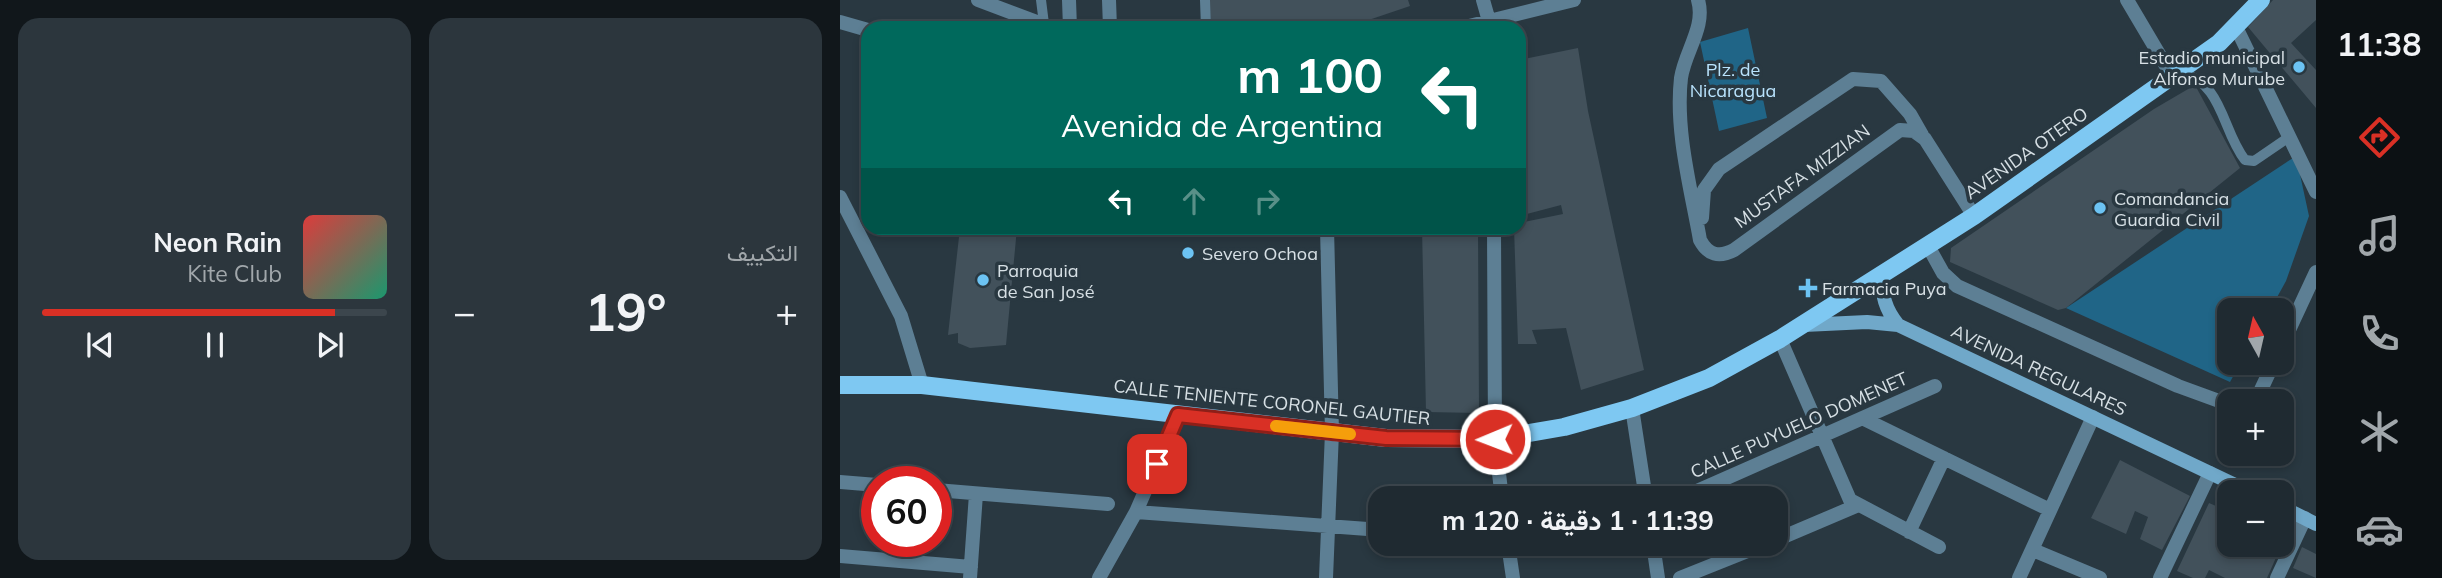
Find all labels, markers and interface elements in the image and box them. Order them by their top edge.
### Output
text: 11:38 [2337,24,2421,64]
text: 100 m [1237,44,1383,105]
place label: Estadio municipal Alfonso Murube [2138,46,2285,90]
icon: left [1407,49,1498,140]
park label: Plz. de Nicaragua [1690,58,1776,102]
marker: Estadio municipal Alfonso Murube [2291,59,2307,75]
street label: AVENIDA OTERO [1960,102,2092,204]
text: Avenida de Argentina [1061,105,1383,145]
icon: directions [2355,113,2404,162]
street label: MUSTAFA MIZZIAN [1730,119,1874,233]
icon: left [1102,182,1140,220]
icon: ahead [1175,182,1213,220]
icon: right [1248,182,1286,220]
place label: Comandancia Guardia Civil [2114,187,2229,231]
marker: Comandancia Guardia Civil [2092,200,2108,216]
icon: music [2355,211,2404,260]
text: Neon Rain [153,226,282,259]
text: التكييف [727,238,798,267]
place label: Severo Ochoa [1202,242,1318,265]
marker: Severo Ochoa [1180,245,1196,261]
text: Kite Club [187,259,282,288]
place label: Parroquia de San José [997,259,1094,303]
marker: Parroquia de San José [975,272,991,288]
place label: Farmacia Puya [1822,277,1947,300]
text: 19° [584,279,667,344]
marker: Farmacia Puya [1800,280,1816,296]
text: − [453,288,476,336]
text: + [775,288,798,336]
north arrow [2217,298,2294,374]
map controls [2217,298,2294,557]
icon: phone [2355,309,2404,358]
street label: AVENIDA REGULARES [1948,319,2130,421]
icon: previous [81,326,119,364]
icon: pause [196,326,234,364]
icon: next [311,326,349,364]
street label: CALLE PUYUELO DOMENET [1687,367,1911,483]
street label: CALLE TENIENTE CORONEL GAUTIER [1112,374,1432,430]
button: + [2217,389,2294,466]
position arrow [1458,402,1532,476]
icon: climate [2355,407,2404,456]
pin [1127,434,1187,494]
icon: arrive [1138,445,1176,483]
speed limit sign: 60 [861,466,952,557]
button: − [2217,480,2294,557]
text: 11:39 · 1 دقيقة · 120 m [1442,504,1714,537]
icon: car [2355,505,2404,554]

